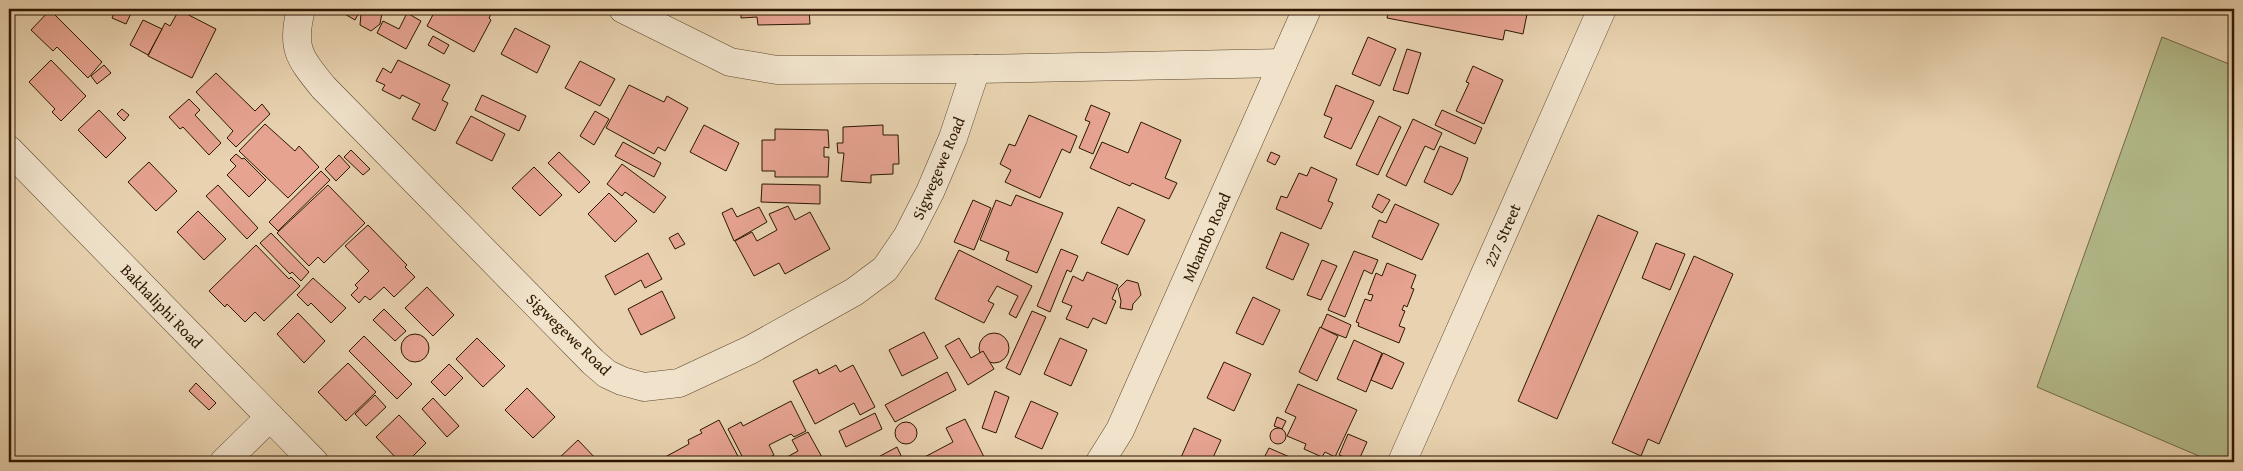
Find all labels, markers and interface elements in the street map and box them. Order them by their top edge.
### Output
street label: Sigwegewe Road [905,112,971,223]
street label: Mbambo Road [1176,188,1237,285]
street label: 227 Street [1477,199,1527,271]
street label: Bakhaliphi Road [115,258,209,354]
street label: Sigwegewe Road [521,287,617,381]

